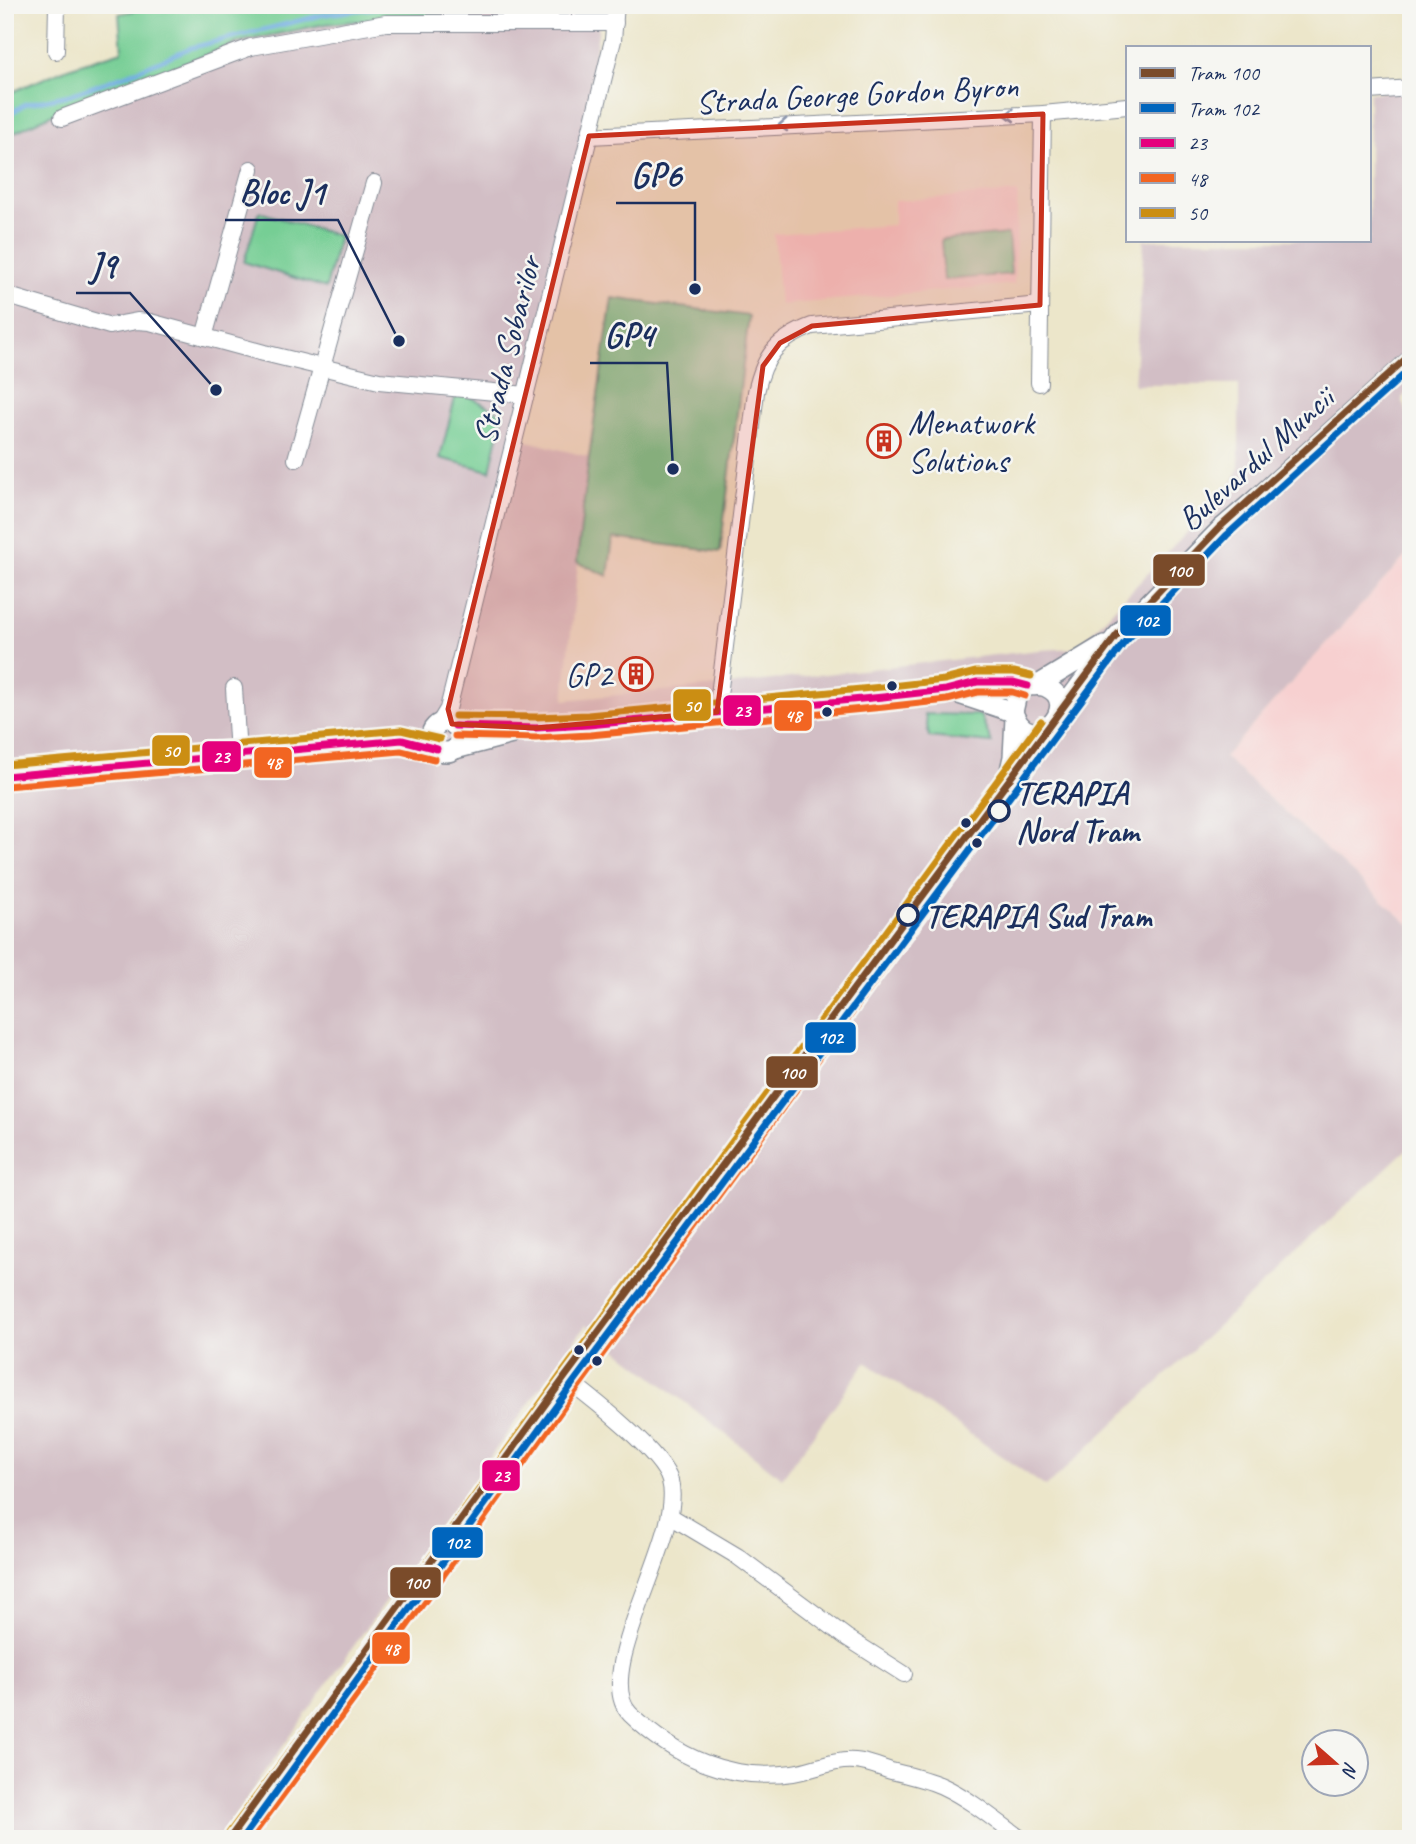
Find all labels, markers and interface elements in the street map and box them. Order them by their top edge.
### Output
legend [1126,46,1370,242]
text: Tram 100 [1188,60,1260,86]
street label: Strada George Gordon Byron [695,65,1019,123]
text: Tram 102 [1188,96,1260,122]
one-way arrow [1005,108,1016,123]
one-way arrow [777,118,788,133]
text: 23 [1188,130,1208,156]
callout: GP6 [616,147,695,203]
text: GP6 [631,153,684,198]
callout: Bloc J1 [225,164,338,220]
text: 48 [1188,166,1209,192]
text: Bloc J1 [239,170,328,215]
text: 50 [1188,200,1208,226]
callout: J9 [76,237,130,293]
text: J9 [88,243,120,288]
street label: Strada Sobarilor [463,249,551,448]
callout: GP4 [590,307,667,363]
text: GP4 [604,313,658,358]
street label: Bulevardul Muncii [1169,375,1345,540]
place label: Menatwork Solutions [908,402,1036,482]
building icon: Menatwork Solutions [865,422,903,460]
line badge: 100 [1152,553,1206,587]
text: 100 [1166,559,1194,583]
line badge: 102 [1119,604,1172,637]
text: 102 [1133,609,1161,633]
place label: GP2 [566,654,615,696]
building icon: GP2 [617,655,655,693]
unlabelled marker [885,679,899,693]
line badge: 50 [672,688,712,722]
text: 50 [684,694,703,718]
line badge: 23 [722,694,762,727]
text: 23 [733,699,753,723]
line badge: 48 [773,699,813,732]
text: 48 [784,704,804,728]
unlabelled marker [820,705,834,719]
line badge: 50 [151,734,191,767]
text: 50 [163,739,182,763]
line badge: 23 [201,740,242,773]
text: 23 [212,745,232,769]
line badge: 48 [253,746,293,779]
text: 48 [264,751,284,775]
place label: TERAPIA Nord Tram [1016,772,1142,852]
marker: TERAPIA Nord Tram [988,800,1010,822]
unlabelled marker [959,816,973,830]
unlabelled marker [970,836,984,850]
place label: TERAPIA Sud Tram [925,895,1154,937]
marker: TERAPIA Sud Tram [897,904,919,926]
line badge: 102 [804,1021,857,1054]
text: 102 [817,1026,845,1050]
line badge: 100 [765,1055,819,1089]
text: 100 [779,1061,807,1085]
unlabelled marker [572,1343,586,1357]
unlabelled marker [590,1354,604,1368]
line badge: 23 [481,1459,521,1492]
text: 23 [492,1464,512,1488]
line badge: 102 [431,1526,484,1559]
text: 102 [444,1531,472,1555]
line badge: 100 [389,1566,442,1599]
text: 100 [403,1571,431,1595]
line badge: 48 [371,1631,411,1665]
text: 48 [382,1637,402,1661]
north arrow [1300,1728,1370,1798]
text: N [1336,1759,1363,1781]

